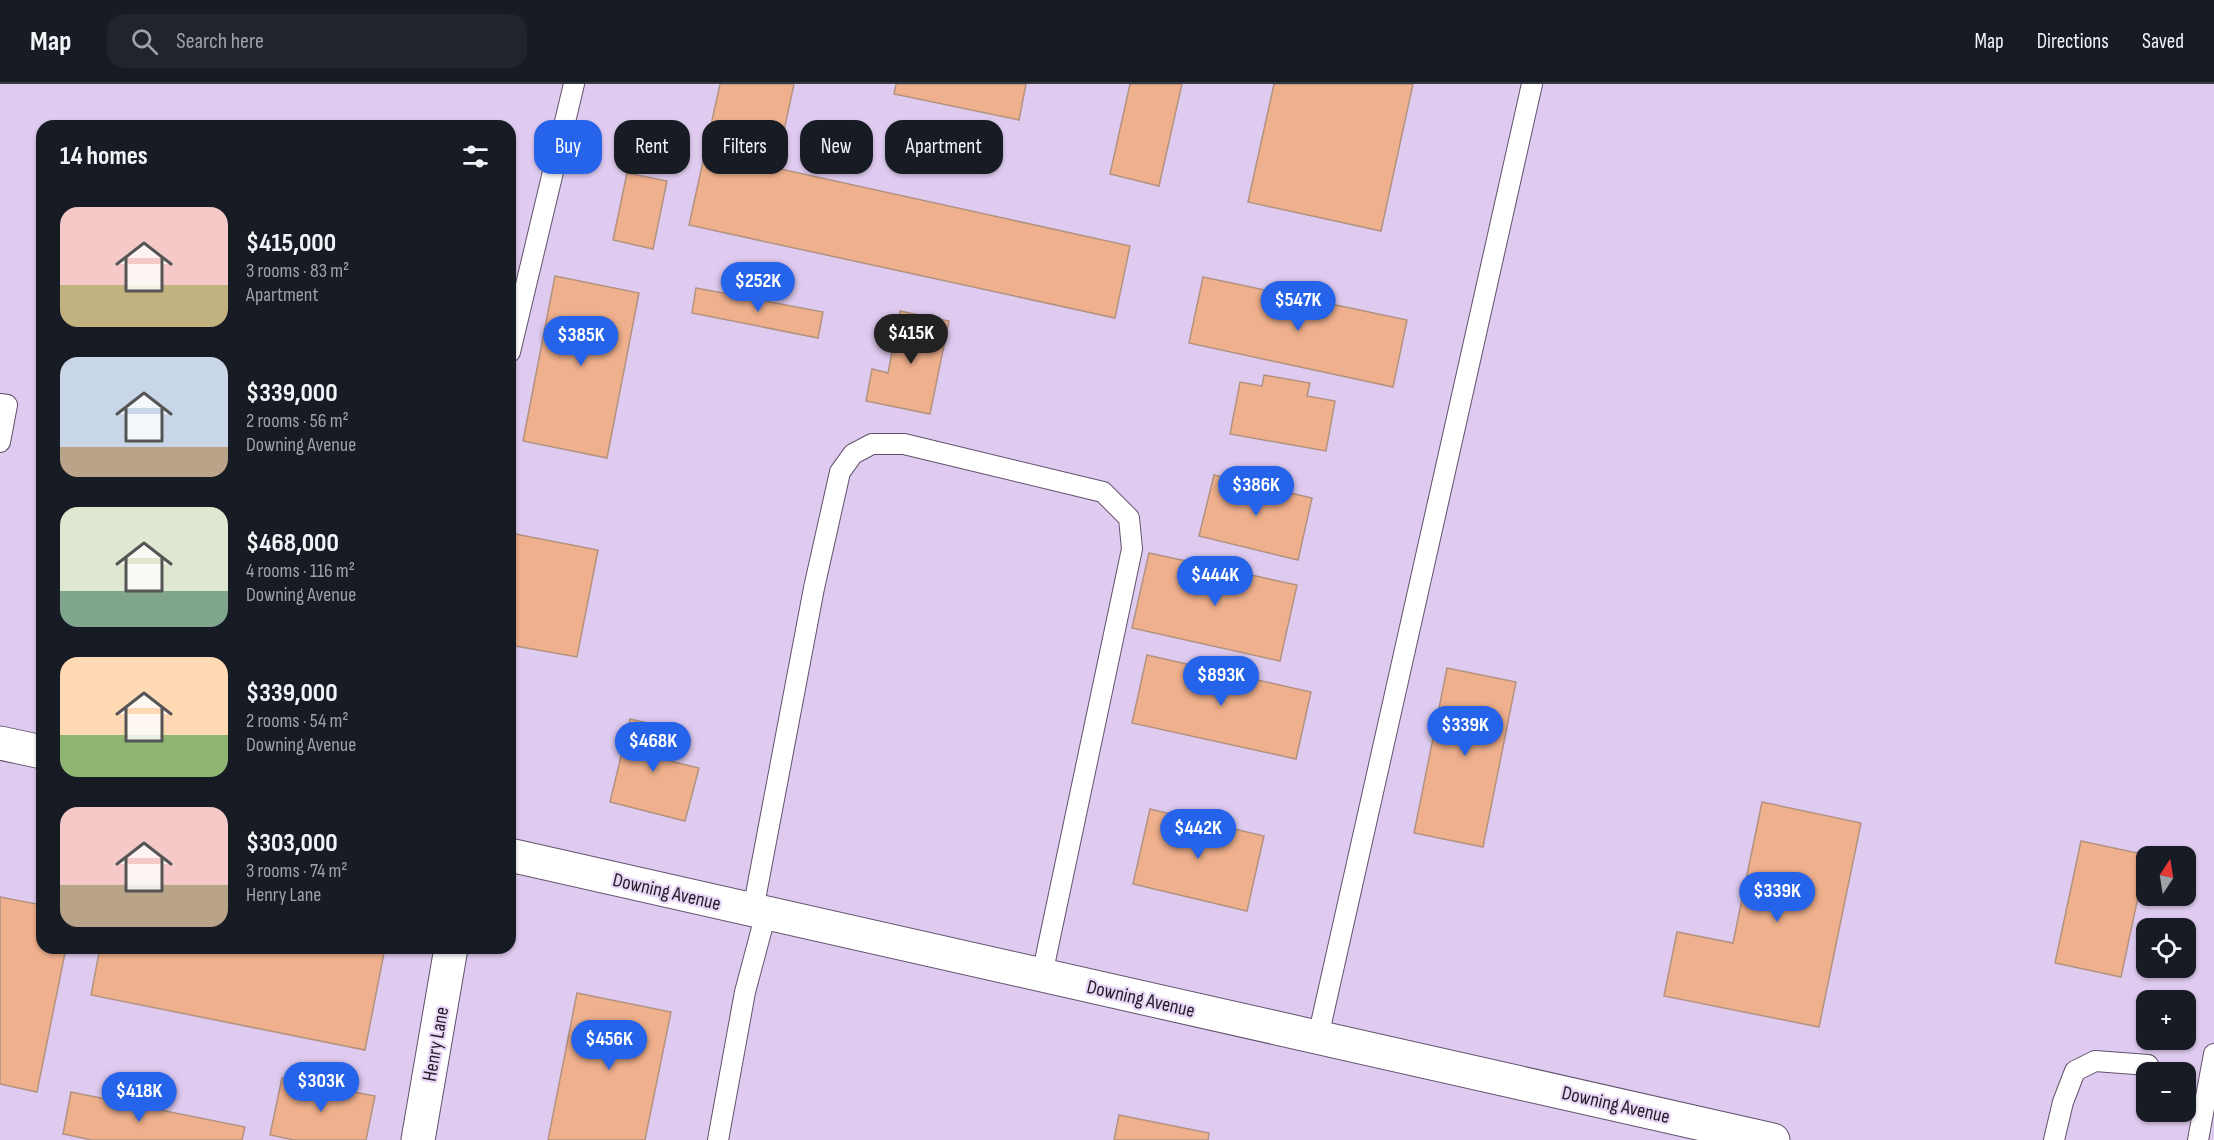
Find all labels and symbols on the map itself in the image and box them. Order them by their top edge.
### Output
pin: $252K [716,262,800,313]
pin: $547K [1256,281,1340,332]
pin: $415K [869,314,953,365]
pin: $385K [539,316,623,367]
pin: $386K [1214,466,1298,517]
pin: $444K [1173,556,1257,607]
pin: $893K [1179,656,1263,707]
pin: $339K [1423,706,1507,757]
pin: $468K [611,722,695,773]
pin: $442K [1156,809,1240,860]
north arrow [2136,846,2196,906]
street label: Downing Avenue [610,868,723,916]
pin: $339K [1735,872,1819,923]
street label: Downing Avenue [1084,975,1197,1023]
street label: Henry Lane [418,1005,454,1083]
pin: $456K [567,1020,651,1071]
pin: $303K [279,1062,363,1113]
pin: $418K [97,1072,181,1123]
street label: Downing Avenue [1559,1081,1672,1129]

